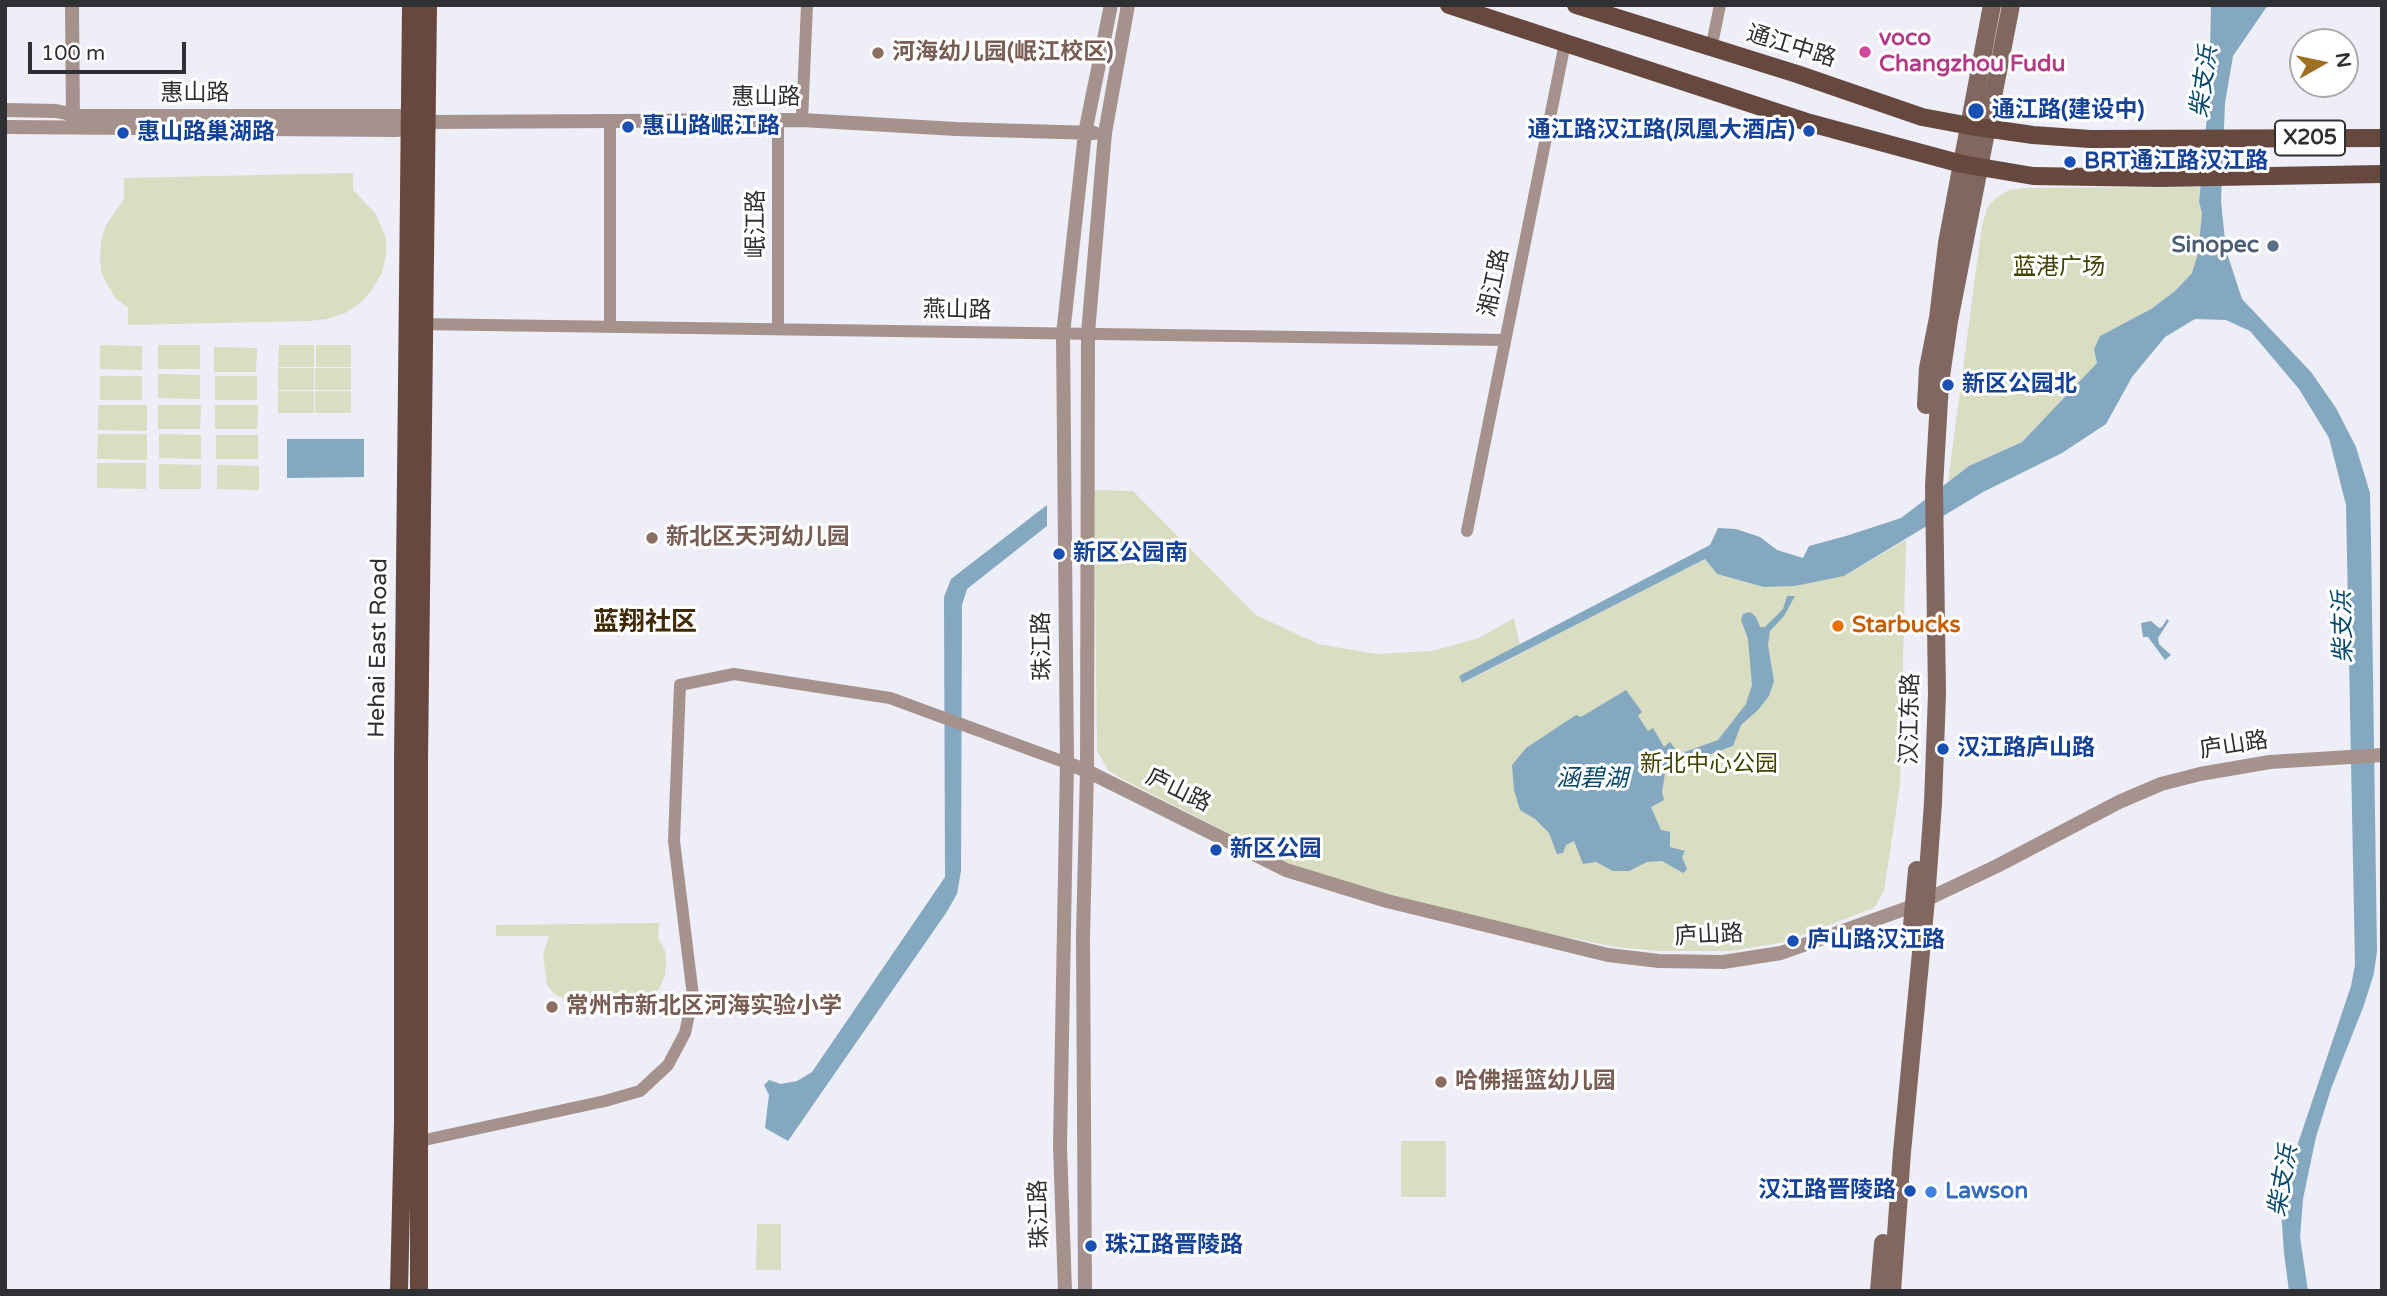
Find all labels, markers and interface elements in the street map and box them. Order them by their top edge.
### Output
street label: 通江中路 [1743,20,1839,74]
place label: voco Changzhou Fudu [1879,25,2066,79]
scale bar [32,28,189,72]
north arrow [2289,28,2359,98]
place label: 河海幼儿园(岷江校区) [892,39,1113,67]
text: 100 m [41,41,105,66]
marker: voco Changzhou Fudu [1857,44,1873,60]
water label: 柴支浜 [2186,44,2224,120]
marker: 河海幼儿园(岷江校区) [870,45,886,61]
text: N [2331,51,2355,69]
street label: 惠山路 [161,80,229,108]
street label: 惠山路 [732,84,800,112]
place label: 通江路(建设中) [1992,97,2144,125]
marker: 通江路(建设中) [1966,101,1986,121]
place label: 惠山路岷江路 [642,113,780,141]
place label: 通江路汉江路(凤凰大酒店) [1528,117,1795,145]
place label: 惠山路巢湖路 [137,119,275,147]
marker: 惠山路岷江路 [620,119,636,135]
road number: X205 [2275,120,2345,156]
marker: 通江路汉江路(凤凰大酒店) [1801,123,1817,139]
marker: 惠山路巢湖路 [115,125,131,141]
place label: BRT通江路汉江路 [2084,148,2268,176]
marker: BRT通江路汉江路 [2062,154,2078,170]
street label: 岷江路 [743,190,771,258]
place label: Sinopec [2172,232,2259,260]
marker: Sinopec [2265,238,2281,254]
street label: 湘江路 [1474,246,1516,320]
park label: 蓝港广场 [2013,254,2105,282]
street label: 燕山路 [922,297,992,325]
place label: 新区公园北 [1962,371,2077,399]
marker: 新区公园北 [1940,377,1956,393]
place label: 新北区天河幼儿园 [666,524,850,552]
marker: 新北区天河幼儿园 [644,530,660,546]
place label: 新区公园南 [1073,540,1188,568]
marker: 新区公园南 [1051,546,1067,562]
street label: Hehai East Road [364,558,394,738]
water label: 柴支浜 [2329,591,2359,663]
district label: 蓝翔社区 [593,607,697,639]
street label: 珠江路 [1029,611,1057,681]
place label: Starbucks [1852,612,1960,640]
marker: Starbucks [1830,618,1846,634]
street label: 汉江东路 [1896,673,1926,765]
street label: 庐山路 [2198,727,2270,765]
place label: 汉江路庐山路 [1957,735,2095,763]
marker: 汉江路庐山路 [1935,741,1951,757]
park label: 新北中心公园 [1640,751,1778,779]
street label: 庐山路 [1141,763,1215,819]
water label: 涵碧湖 [1556,766,1628,794]
place label: 新区公园 [1230,836,1322,864]
marker: 新区公园 [1208,842,1224,858]
street label: 庐山路 [1674,920,1744,952]
place label: 庐山路汉江路 [1807,927,1945,955]
marker: 庐山路汉江路 [1785,933,1801,949]
place label: 常州市新北区河海实验小学 [566,993,842,1021]
marker: 常州市新北区河海实验小学 [544,999,560,1015]
place label: 哈佛摇篮幼儿园 [1455,1068,1616,1096]
marker: 哈佛摇篮幼儿园 [1433,1074,1449,1090]
water label: 柴支浜 [2264,1143,2304,1219]
place label: 汉江路晋陵路 [1758,1177,1896,1205]
place label: Lawson [1945,1178,2028,1206]
street label: 珠江路 [1025,1179,1055,1249]
marker: 汉江路晋陵路 [1902,1183,1918,1199]
marker: Lawson [1923,1184,1939,1200]
place label: 珠江路晋陵路 [1105,1232,1243,1260]
marker: 珠江路晋陵路 [1083,1238,1099,1254]

